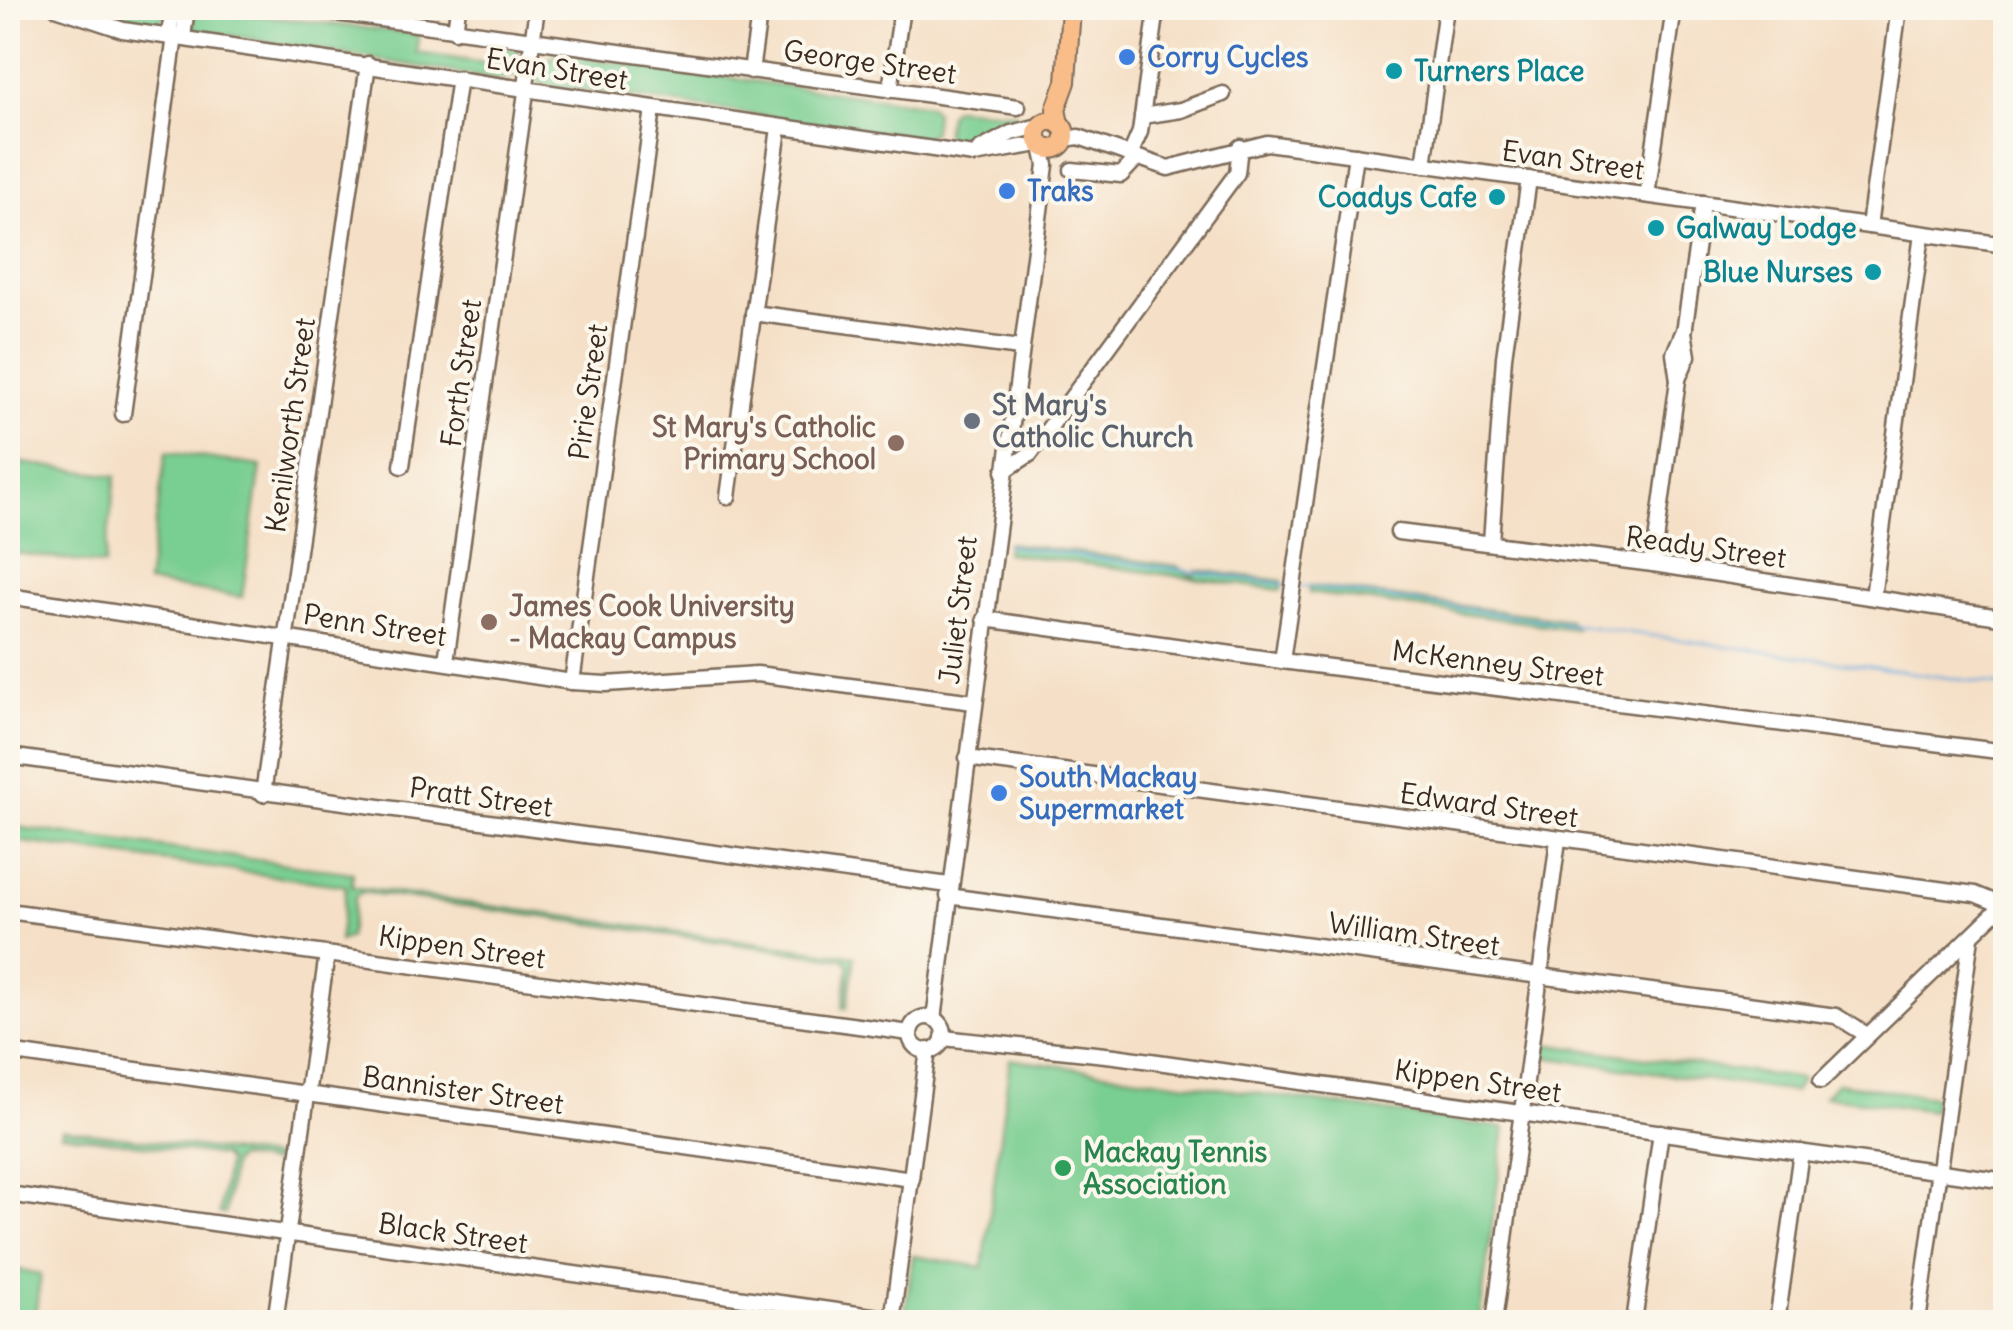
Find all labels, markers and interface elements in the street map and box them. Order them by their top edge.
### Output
street label: George Street [781,32,959,92]
place label: Corry Cycles [1147,39,1309,75]
street label: Evan Street [483,40,631,98]
marker: Corry Cycles [1116,46,1138,68]
place label: Turners Place [1414,53,1584,89]
marker: Turners Place [1383,60,1405,82]
street label: Evan Street [1500,132,1646,188]
place label: Traks [1027,173,1094,209]
place label: Coadys Cafe [1318,179,1477,215]
marker: Traks [996,180,1018,202]
marker: Coadys Cafe [1486,186,1508,208]
place label: Galway Lodge [1676,210,1857,246]
marker: Galway Lodge [1645,217,1667,239]
place label: Blue Nurses [1703,254,1853,290]
marker: Blue Nurses [1862,261,1884,283]
street label: Forth Street [433,297,489,449]
street label: Kenilworth Street [257,315,323,535]
street label: Pirie Street [561,322,615,462]
place label: St Mary's Catholic Church [992,387,1193,455]
place label: St Mary's Catholic Primary School [652,409,876,477]
marker: St Mary's Catholic Church [961,410,983,432]
marker: St Mary's Catholic Primary School [885,432,907,454]
street label: Ready Street [1623,518,1789,576]
street label: Juliet Street [931,534,985,686]
place label: James Cook University - Mackay Campus [509,588,795,656]
street label: Penn Street [301,596,449,654]
marker: James Cook University - Mackay Campus [478,611,500,633]
street label: McKenney Street [1390,632,1606,694]
place label: South Mackay Supermarket [1019,759,1197,827]
street label: Pratt Street [407,769,555,825]
street label: Edward Street [1398,775,1580,835]
marker: South Mackay Supermarket [988,782,1010,804]
street label: William Street [1326,904,1502,964]
street label: Kippen Street [376,917,548,977]
street label: Kippen Street [1392,1051,1564,1111]
street label: Bannister Street [360,1058,566,1122]
place label: Mackay Tennis Association [1083,1134,1268,1202]
marker: Mackay Tennis Association [1052,1157,1074,1179]
street label: Black Street [376,1205,530,1261]

